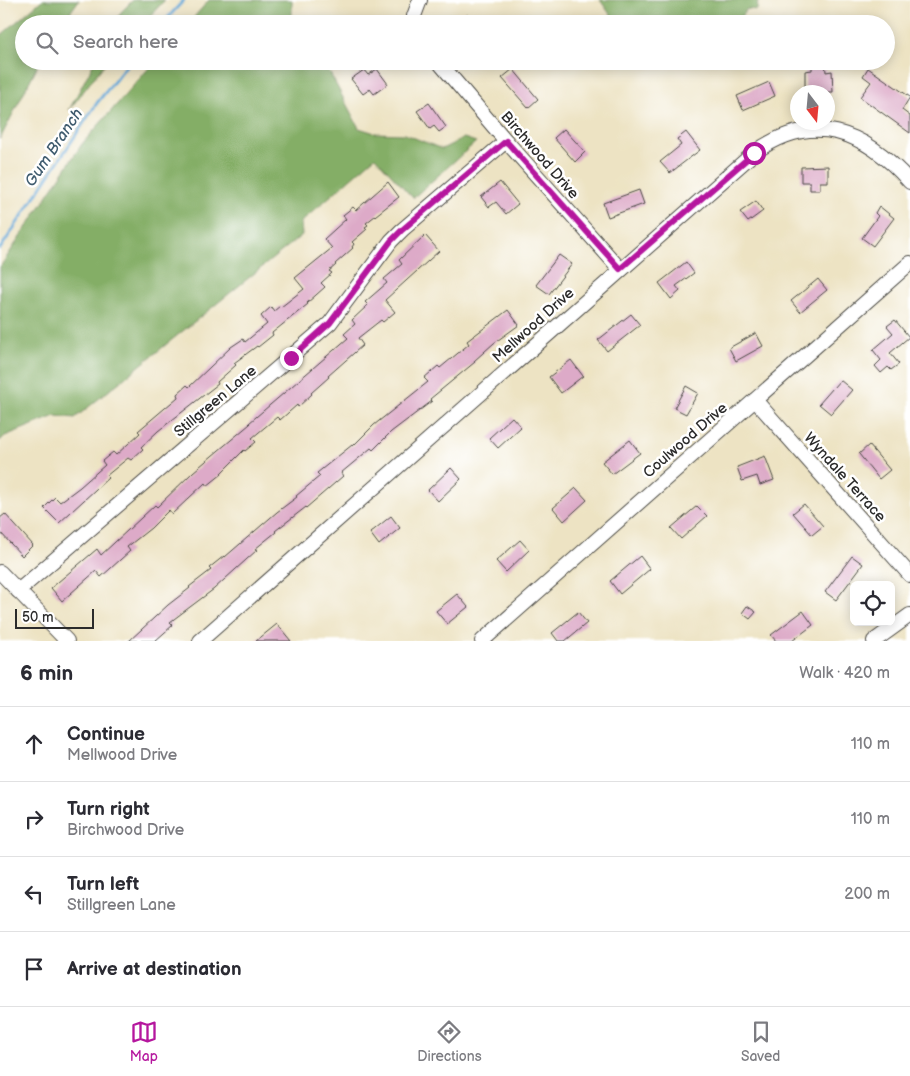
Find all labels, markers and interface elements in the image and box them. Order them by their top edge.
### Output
search box [15,15,895,70]
icon: search [33,29,61,57]
text: Search here [73,31,178,54]
north arrow [790,85,835,130]
water label: Gum Branch [21,105,87,190]
street label: Birchwood Drive [496,108,583,203]
route start [743,142,766,165]
street label: Mellwood Drive [489,284,578,367]
route end [280,347,303,370]
street label: Stillgreen Lane [170,361,261,441]
street label: Coulwood Drive [639,398,732,482]
street label: Wyndale Terrace [799,429,890,526]
map controls [850,581,895,626]
button: locate [850,581,895,626]
scale bar [15,606,94,629]
text: 50 m [22,609,54,626]
text: 6 min [20,661,73,686]
text: Walk · 420 m [799,664,890,683]
text: Continue [67,723,145,746]
icon: ahead [20,730,48,758]
text: 110 m [851,735,890,754]
text: Mellwood Drive [67,746,177,765]
text: Turn right [67,798,150,821]
icon: right [20,805,48,833]
text: 110 m [851,810,890,829]
text: Birchwood Drive [67,821,184,840]
text: Turn left [67,873,139,896]
icon: left [20,880,48,908]
text: 200 m [844,885,890,904]
text: Stillgreen Lane [67,896,176,915]
icon: arrive [20,955,48,983]
text: Arrive at destination [67,958,242,981]
tab: Map [130,1018,158,1065]
tab: Directions [417,1018,482,1065]
tab: Saved [741,1018,780,1065]

